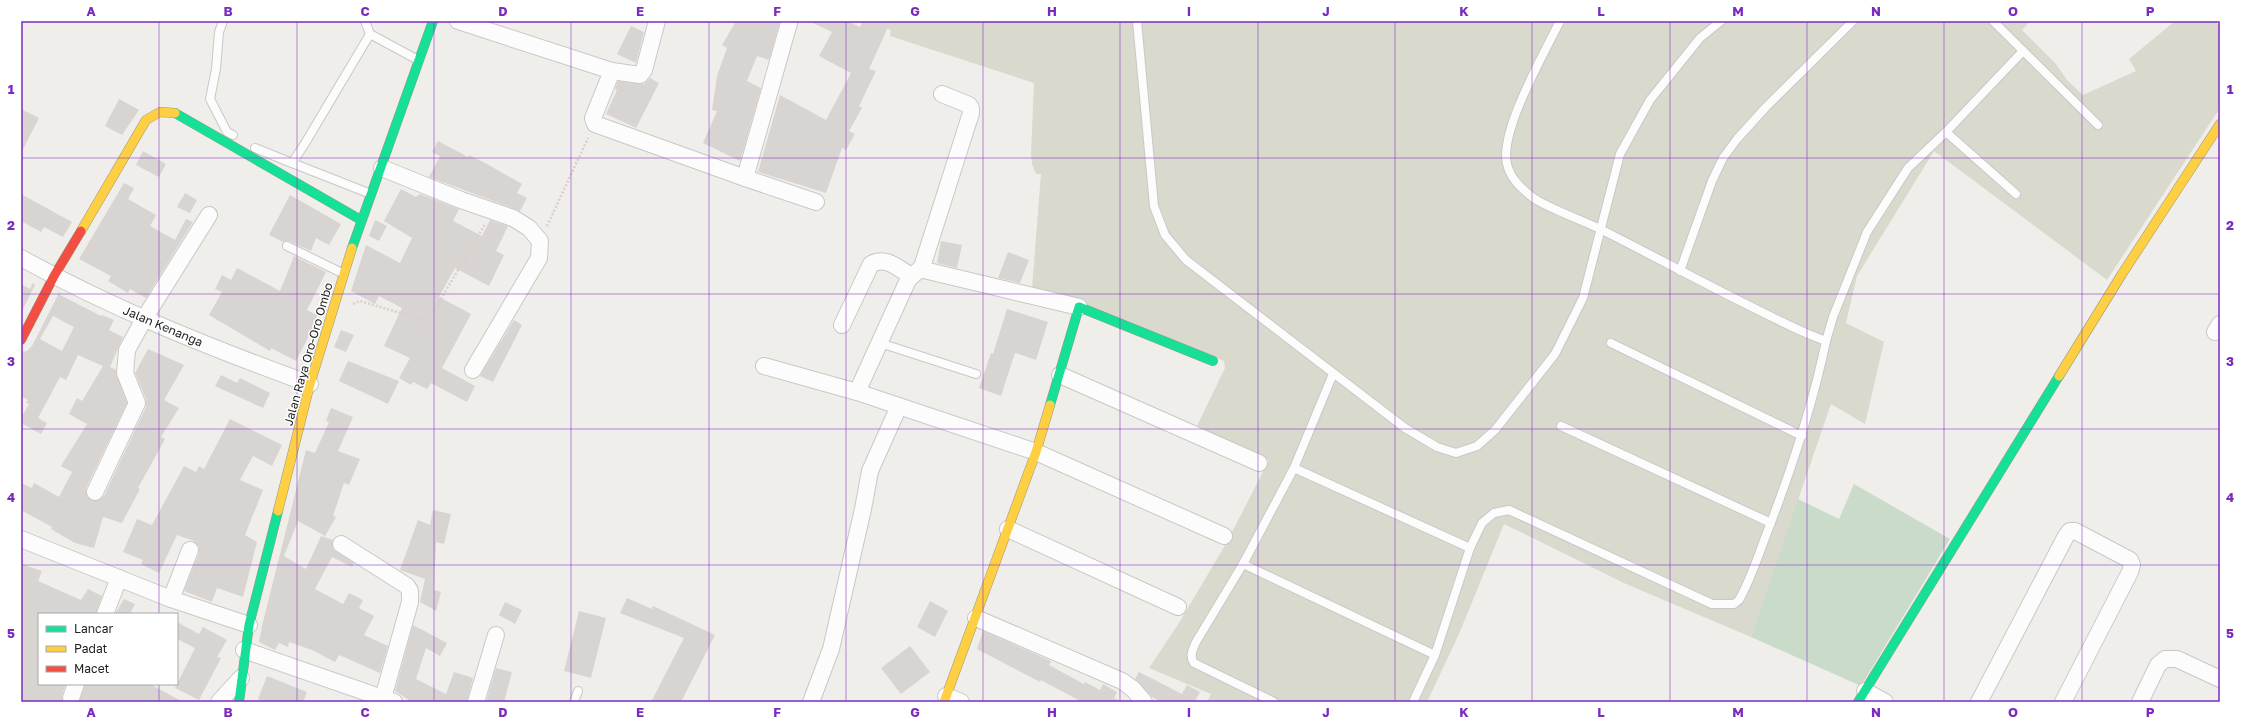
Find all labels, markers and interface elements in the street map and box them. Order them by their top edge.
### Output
text: A [86,3,96,19]
text: B [223,3,233,19]
text: C [360,3,370,19]
text: D [498,3,508,19]
text: E [636,3,644,19]
text: F [773,3,781,19]
text: G [910,3,920,19]
text: H [1047,3,1057,19]
text: I [1187,3,1191,19]
text: J [1322,3,1330,19]
text: K [1459,3,1469,19]
text: L [1597,3,1605,19]
text: M [1732,3,1744,19]
text: N [1871,3,1881,19]
text: O [2008,3,2018,19]
text: P [2146,3,2155,19]
text: 1 [8,81,15,97]
text: 1 [2227,81,2234,97]
text: 2 [7,217,15,233]
text: 2 [2226,217,2234,233]
street label: Jalan Raya Oro-Oro Ombo [280,281,336,427]
street label: Jalan Kenanga [121,302,205,350]
text: 3 [7,353,15,369]
text: 3 [2226,353,2234,369]
text: 4 [7,489,15,505]
text: 4 [2226,489,2234,505]
legend [38,613,178,685]
text: Lancar [74,621,113,636]
text: 5 [7,625,15,641]
text: 5 [2226,625,2234,641]
text: Padat [74,641,108,656]
text: Macet [74,661,110,676]
text: A [86,704,96,720]
text: B [223,704,233,720]
text: C [360,704,370,720]
text: D [498,704,508,720]
text: E [636,704,644,720]
text: F [773,704,781,720]
text: G [910,704,920,720]
text: H [1047,704,1057,720]
text: I [1187,704,1191,720]
text: J [1322,704,1330,720]
text: K [1459,704,1469,720]
text: L [1597,704,1605,720]
text: M [1732,704,1744,720]
text: N [1871,704,1881,720]
text: O [2008,704,2018,720]
text: P [2146,704,2155,720]

